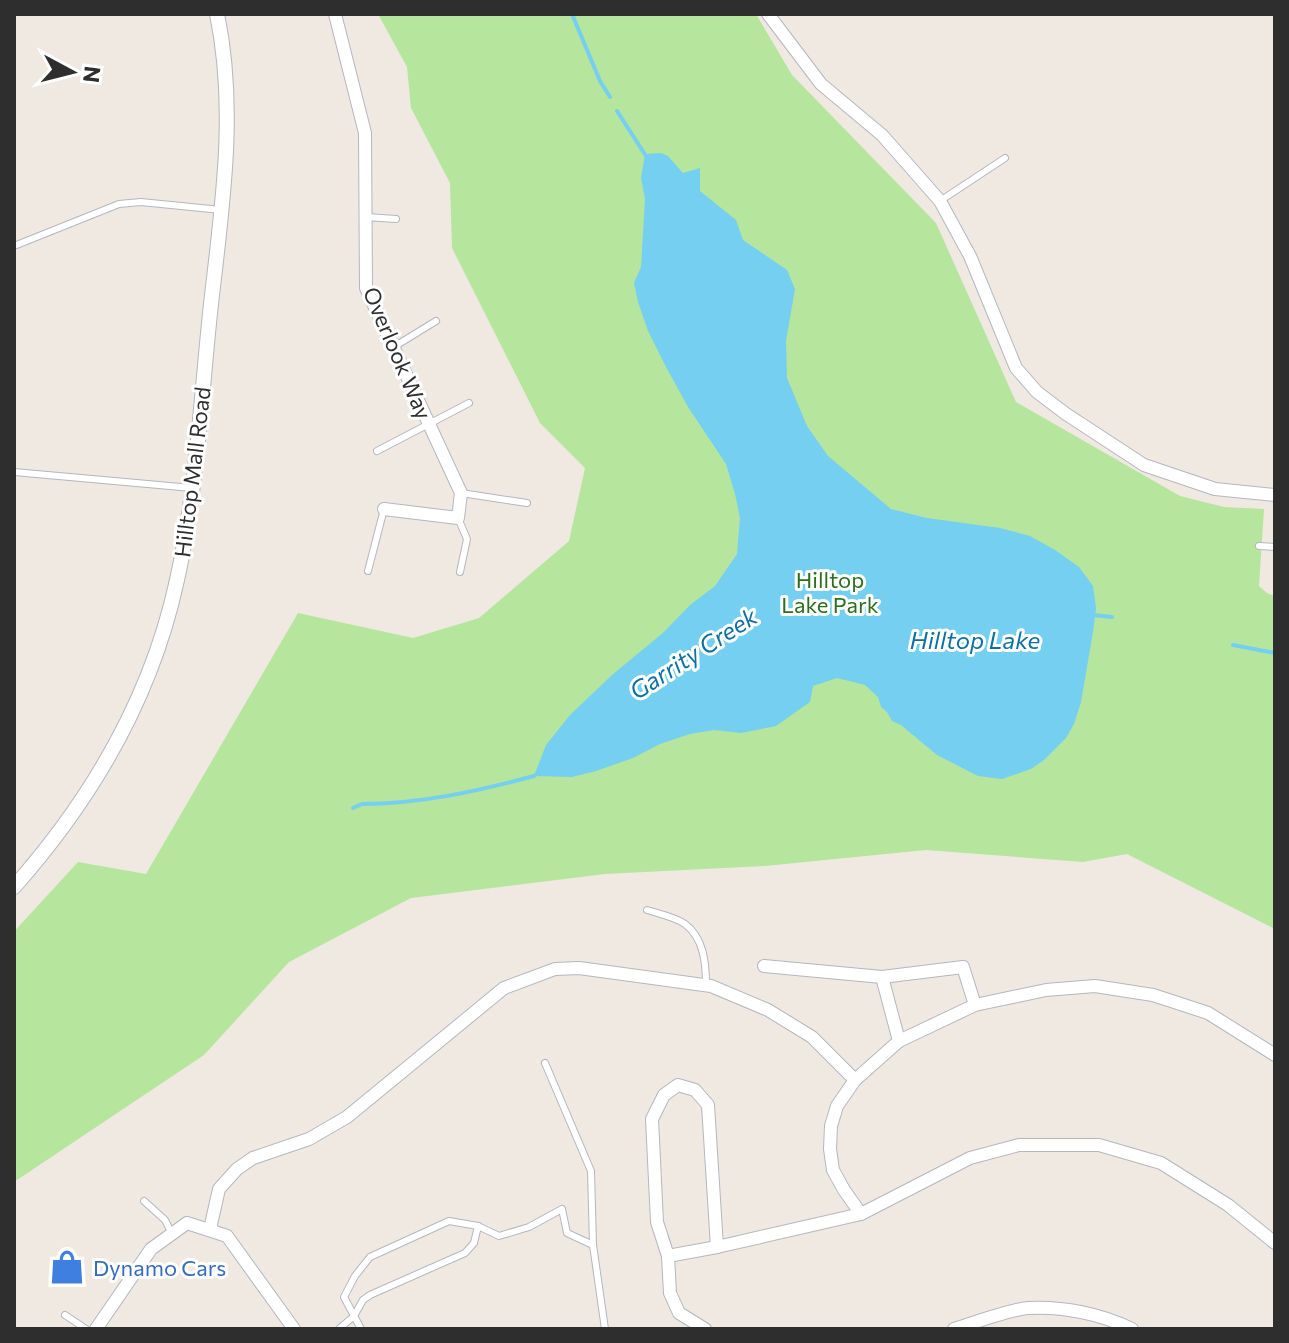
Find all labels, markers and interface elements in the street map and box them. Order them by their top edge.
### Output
north arrow [32,32,112,112]
text: N [78,65,107,84]
street label: Overlook Way [358,283,438,423]
street label: Hilltop Mall Road [168,385,216,559]
park label: Hilltop Lake Park [781,566,879,618]
water label: Garrity Creek [624,600,763,705]
water label: Hilltop Lake [910,625,1041,654]
shop icon: Dynamo Cars [48,1248,86,1286]
place label: Dynamo Cars [93,1254,226,1281]

